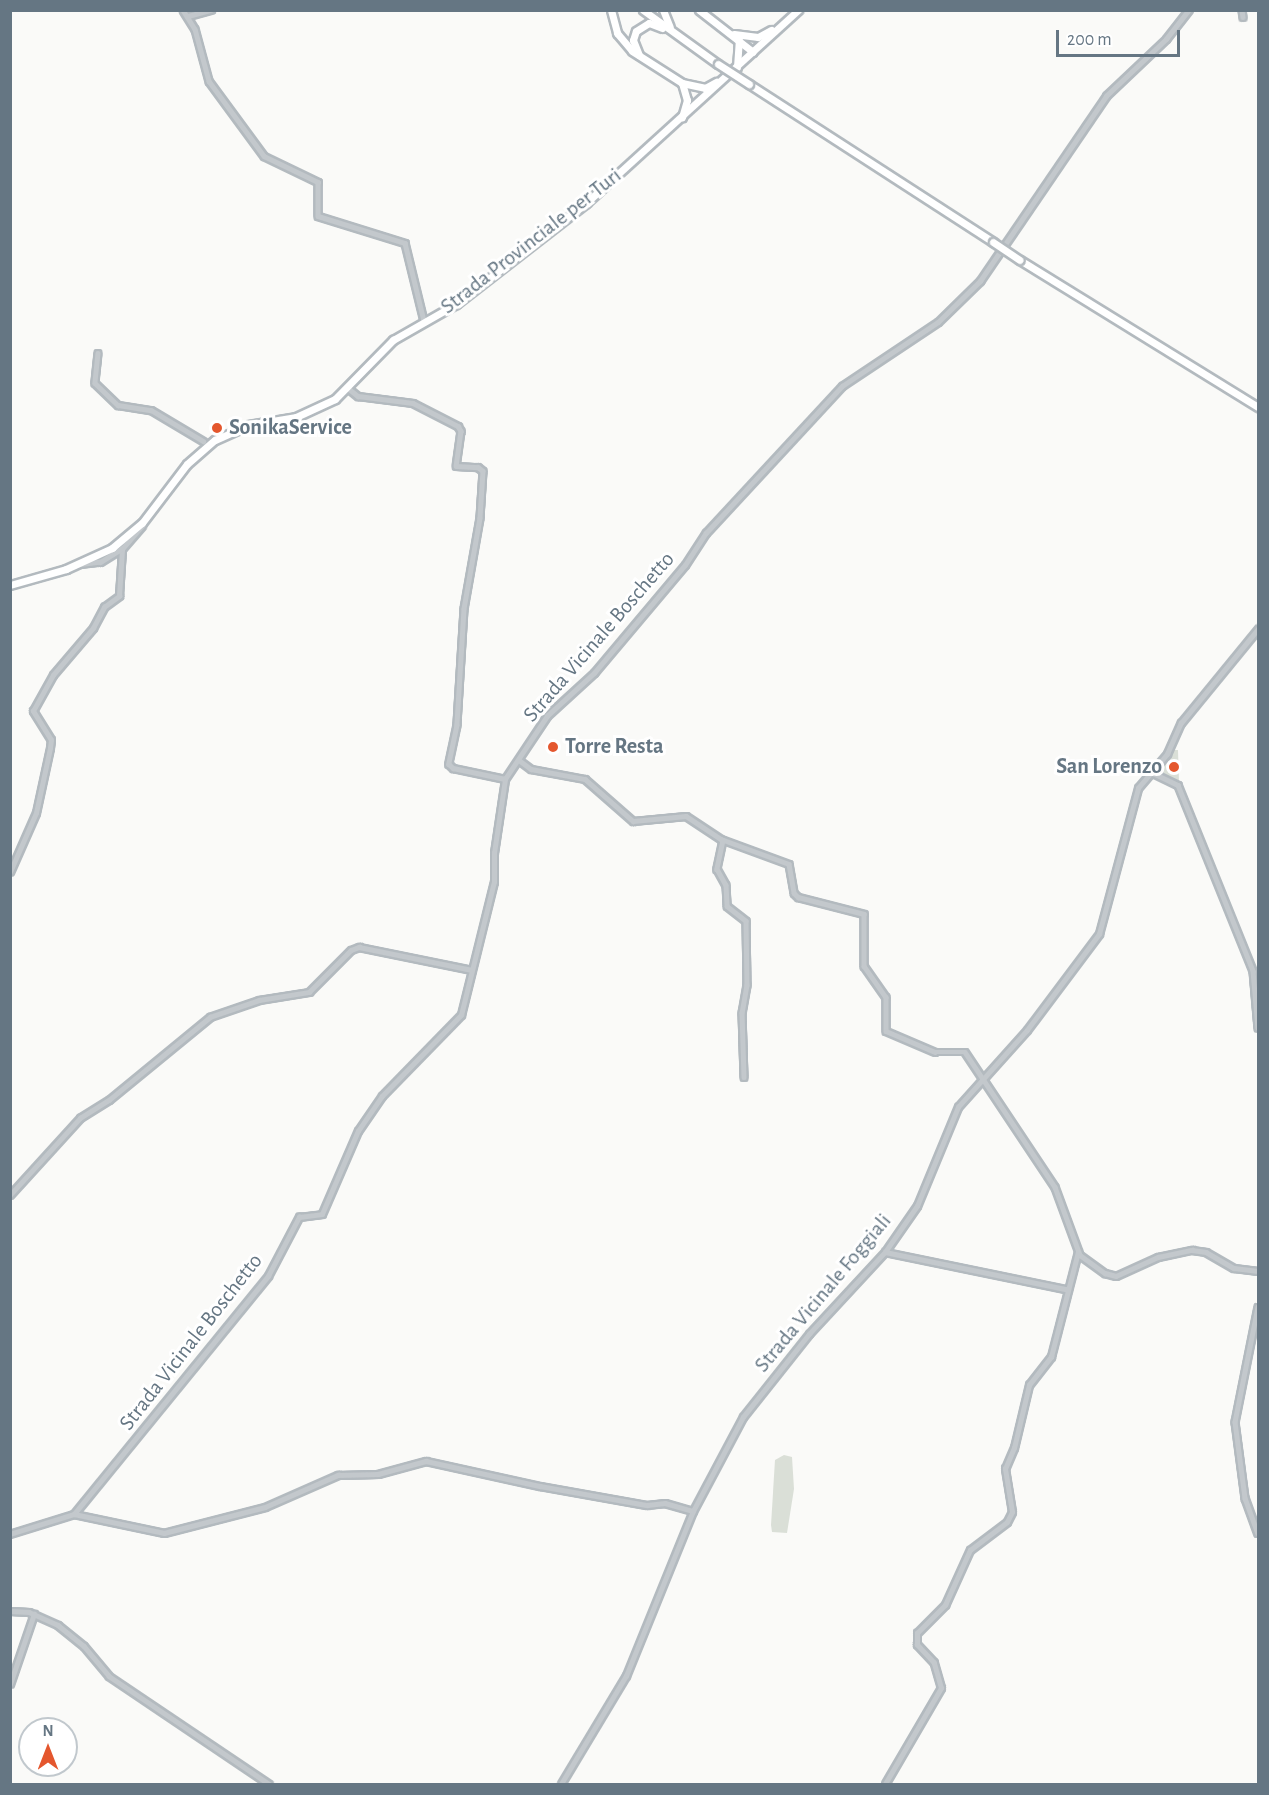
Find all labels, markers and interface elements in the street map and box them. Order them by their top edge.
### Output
scale bar [1059,18,1184,56]
text: 200 m [1067,31,1112,49]
street label: Strada Provinciale per Turi [435,162,627,320]
place label: SonikaService [229,415,352,441]
marker: SonikaService [210,421,224,435]
street label: Strada Vicinale Boschetto [518,546,680,728]
place label: Torre Resta [565,734,664,760]
marker: Torre Resta [546,740,560,754]
place label: San Lorenzo [1056,754,1162,780]
marker: San Lorenzo [1167,760,1181,774]
street label: Strada Vicinale Foggiali [749,1208,897,1378]
street label: Strada Vicinale Boschetto [114,1248,268,1436]
north arrow [18,1717,78,1777]
text: N [42,1723,54,1739]

